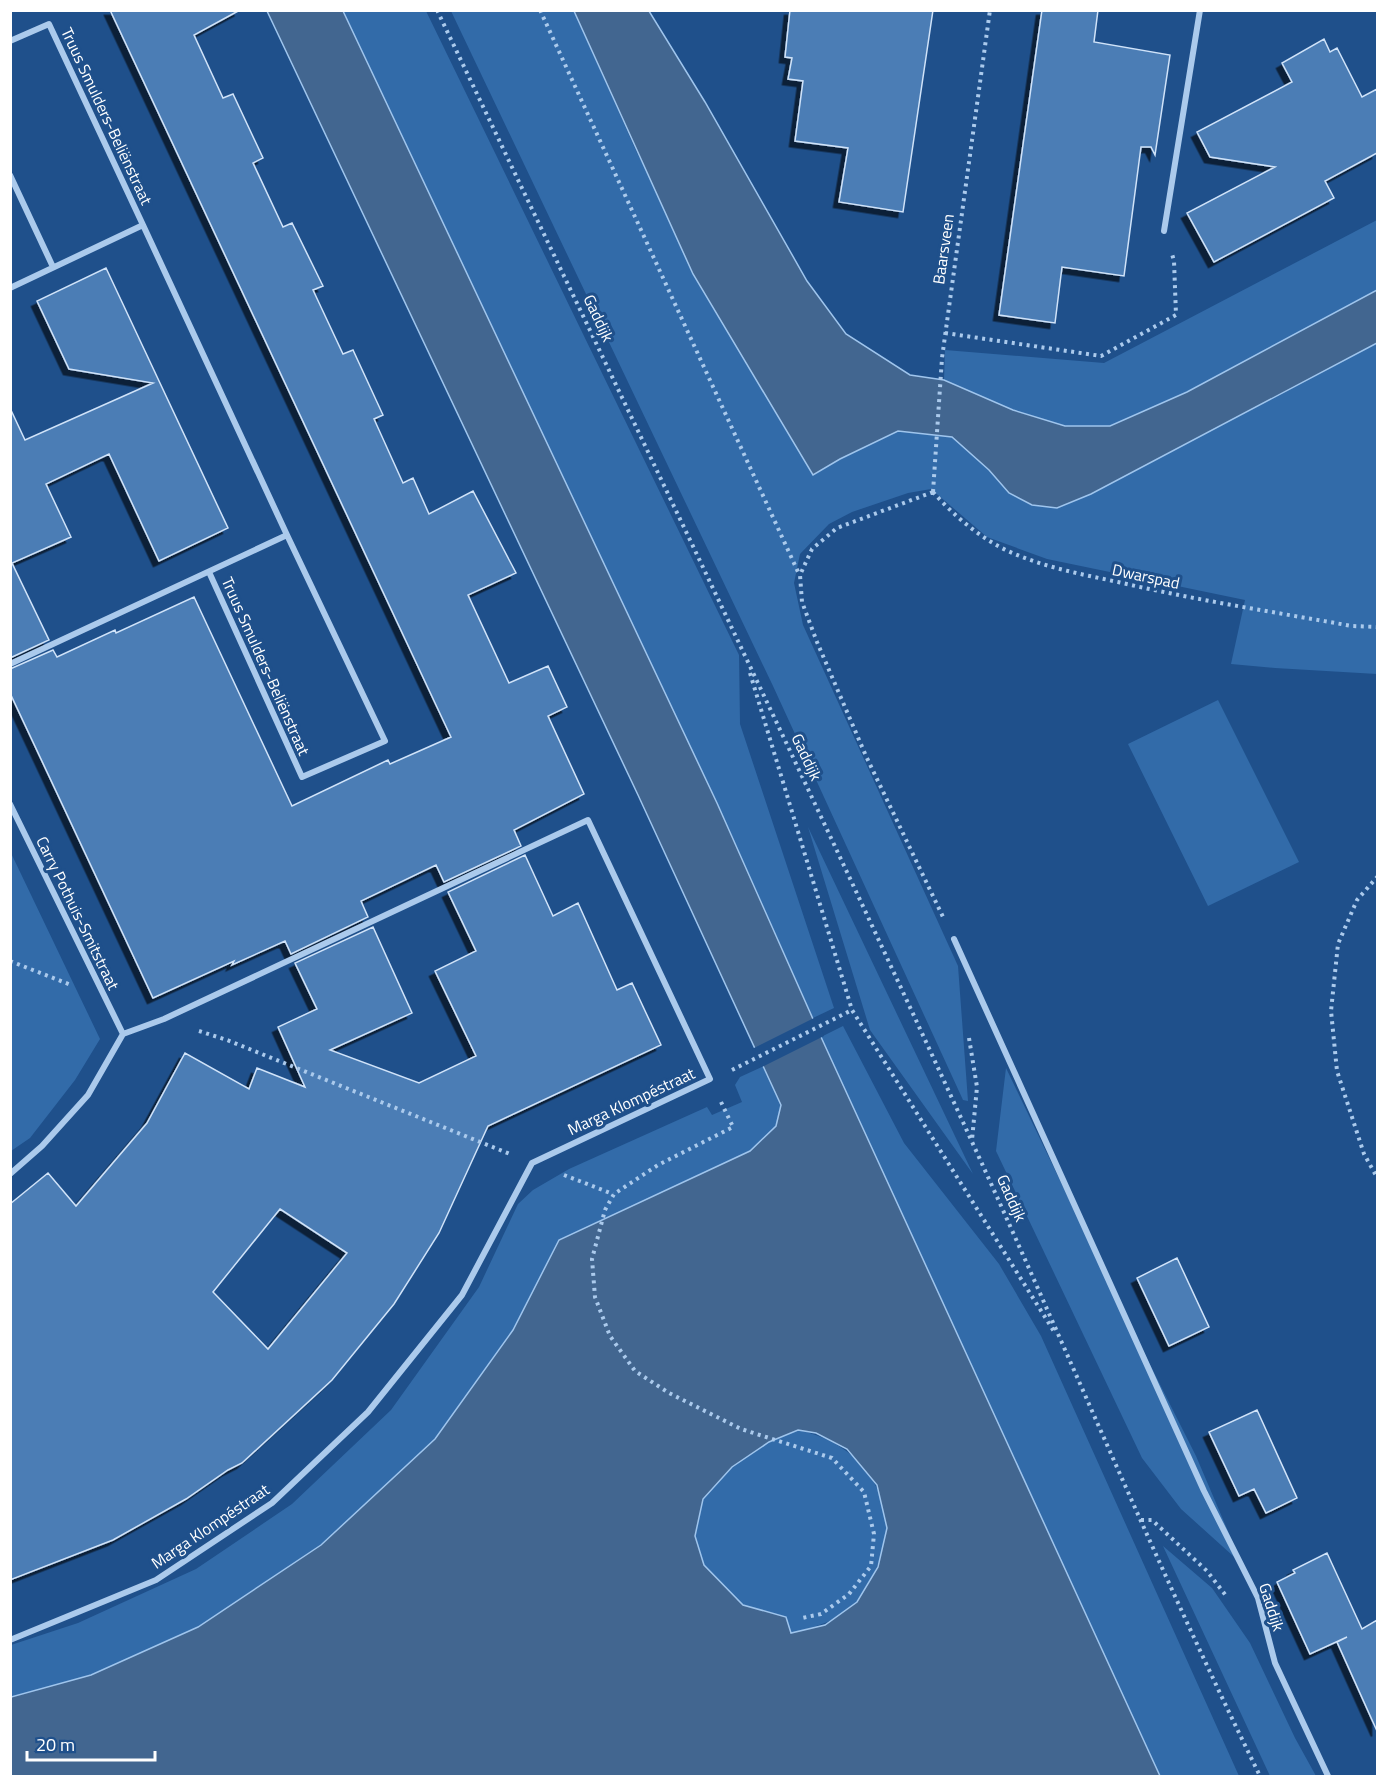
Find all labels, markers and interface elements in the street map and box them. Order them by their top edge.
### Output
street label: Truus Smulders-Beliënstraat [55,23,159,209]
street label: Baarsveen [926,212,960,286]
street label: Gaddijk [578,291,620,346]
street label: Dwarspad [1110,557,1182,595]
street label: Truus Smulders-Beliënstraat [216,573,316,759]
street label: Gaddijk [786,730,828,785]
street label: Carry Pothuis-Smitstraat [30,832,126,994]
street label: Marga Klompéstraat [563,1061,699,1141]
street label: Gaddijk [991,1171,1033,1226]
street label: Marga Klompéstraat [146,1477,274,1575]
street label: Gaddijk [1253,1580,1291,1635]
scale bar [27,1724,154,1762]
text: 20 m [36,1731,75,1758]

